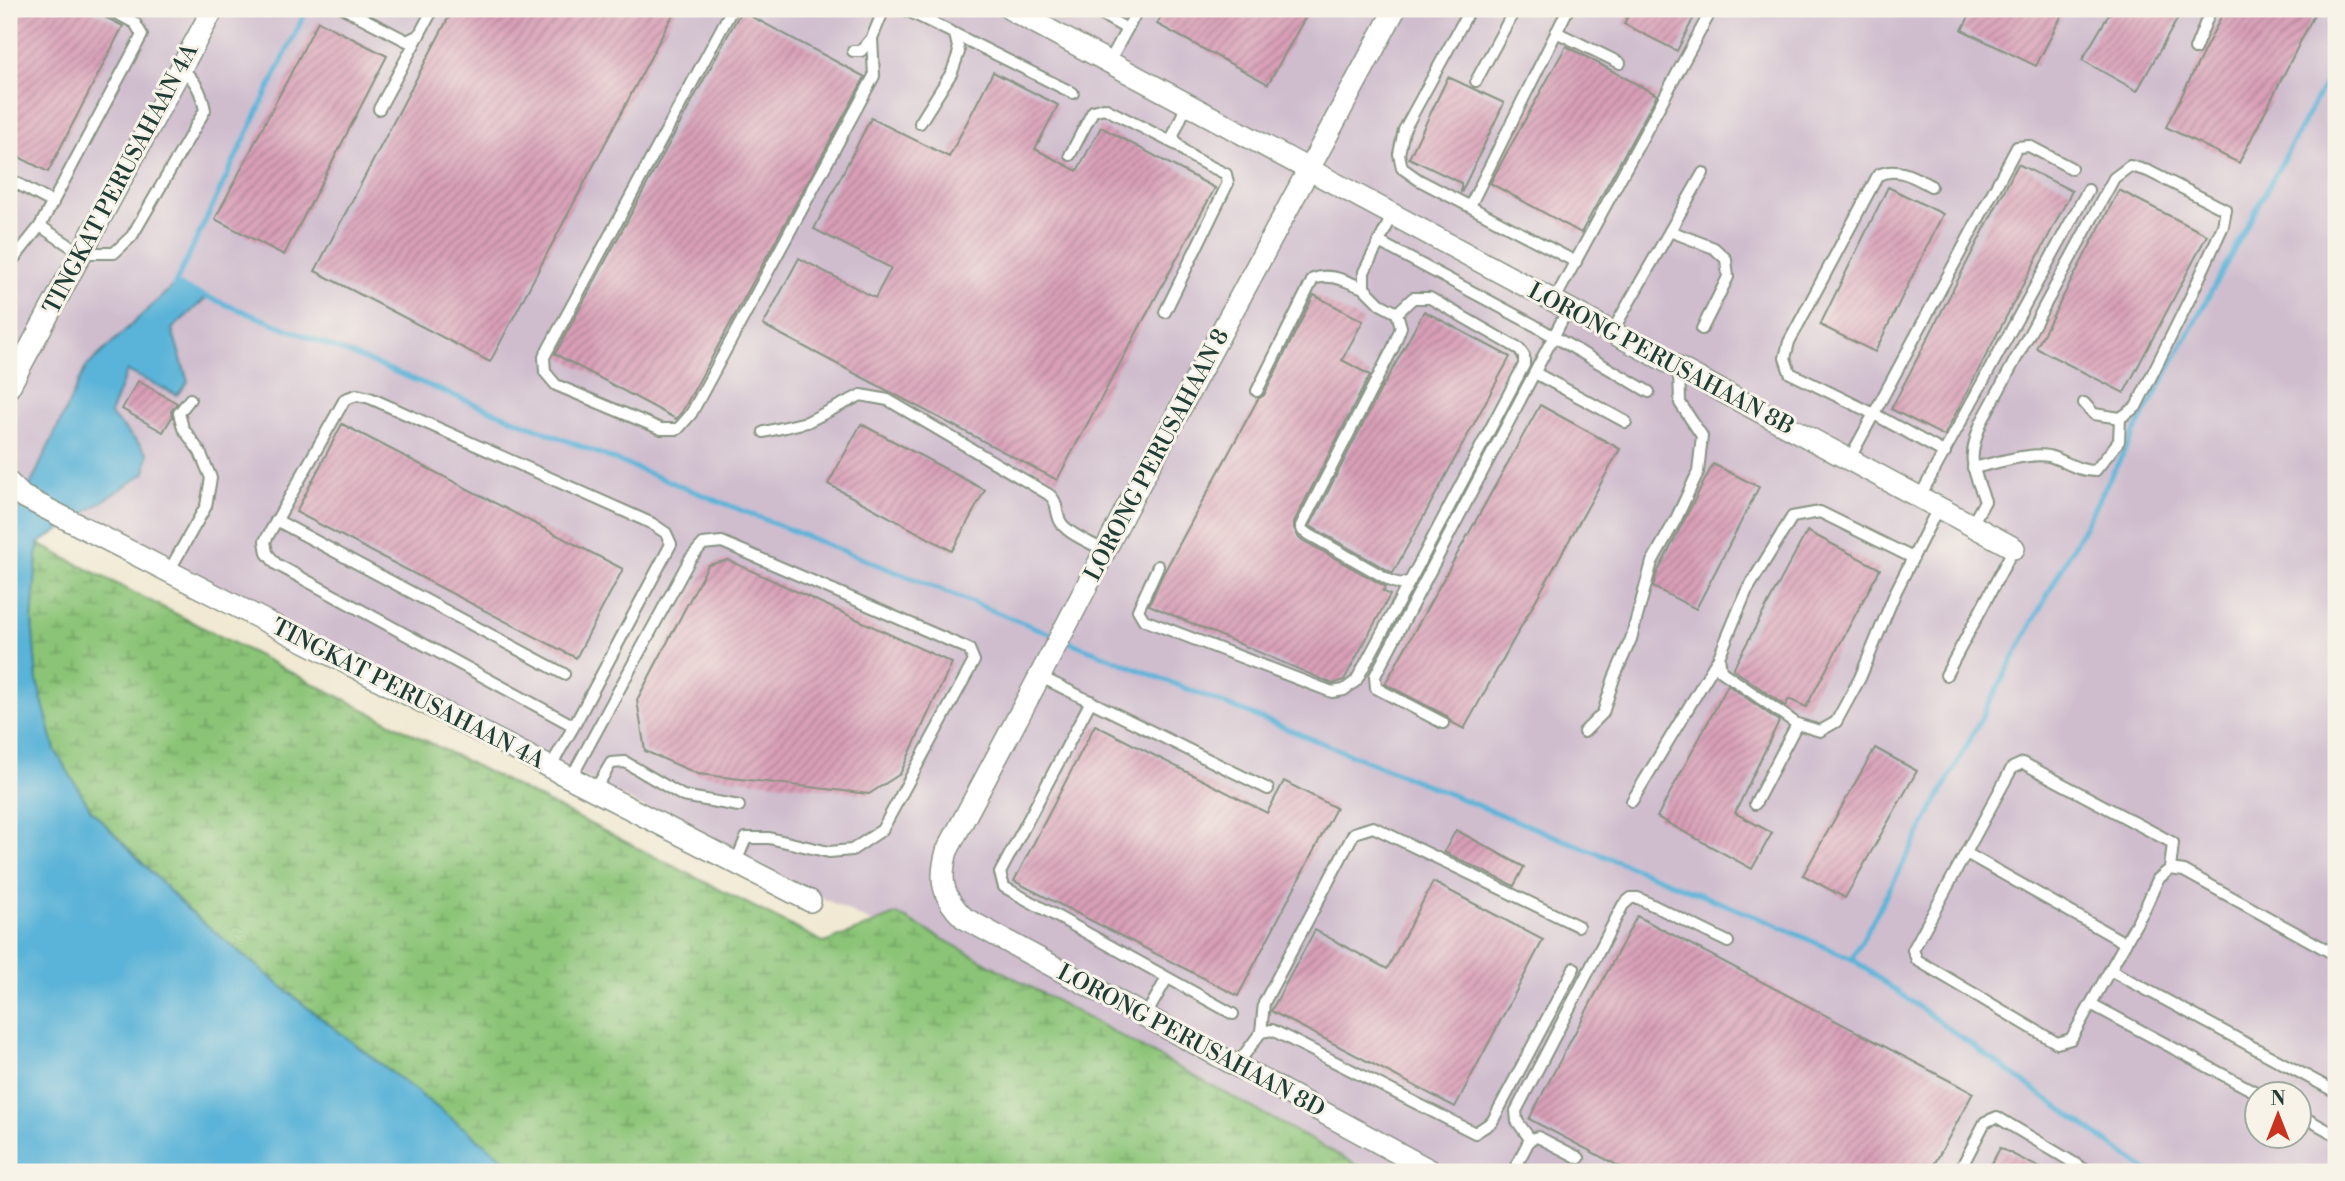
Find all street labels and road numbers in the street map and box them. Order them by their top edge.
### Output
street label: TINGKAT PERUSAHAAN 4A [38,38,205,319]
street label: LORONG PERUSAHAAN 8B [1523,277,1799,441]
street label: LORONG PERUSAHAAN 8 [1079,324,1235,586]
street label: TINGKAT PERUSAHAAN 4A [267,613,550,776]
street label: LORONG PERUSAHAAN 8D [1052,958,1330,1124]

